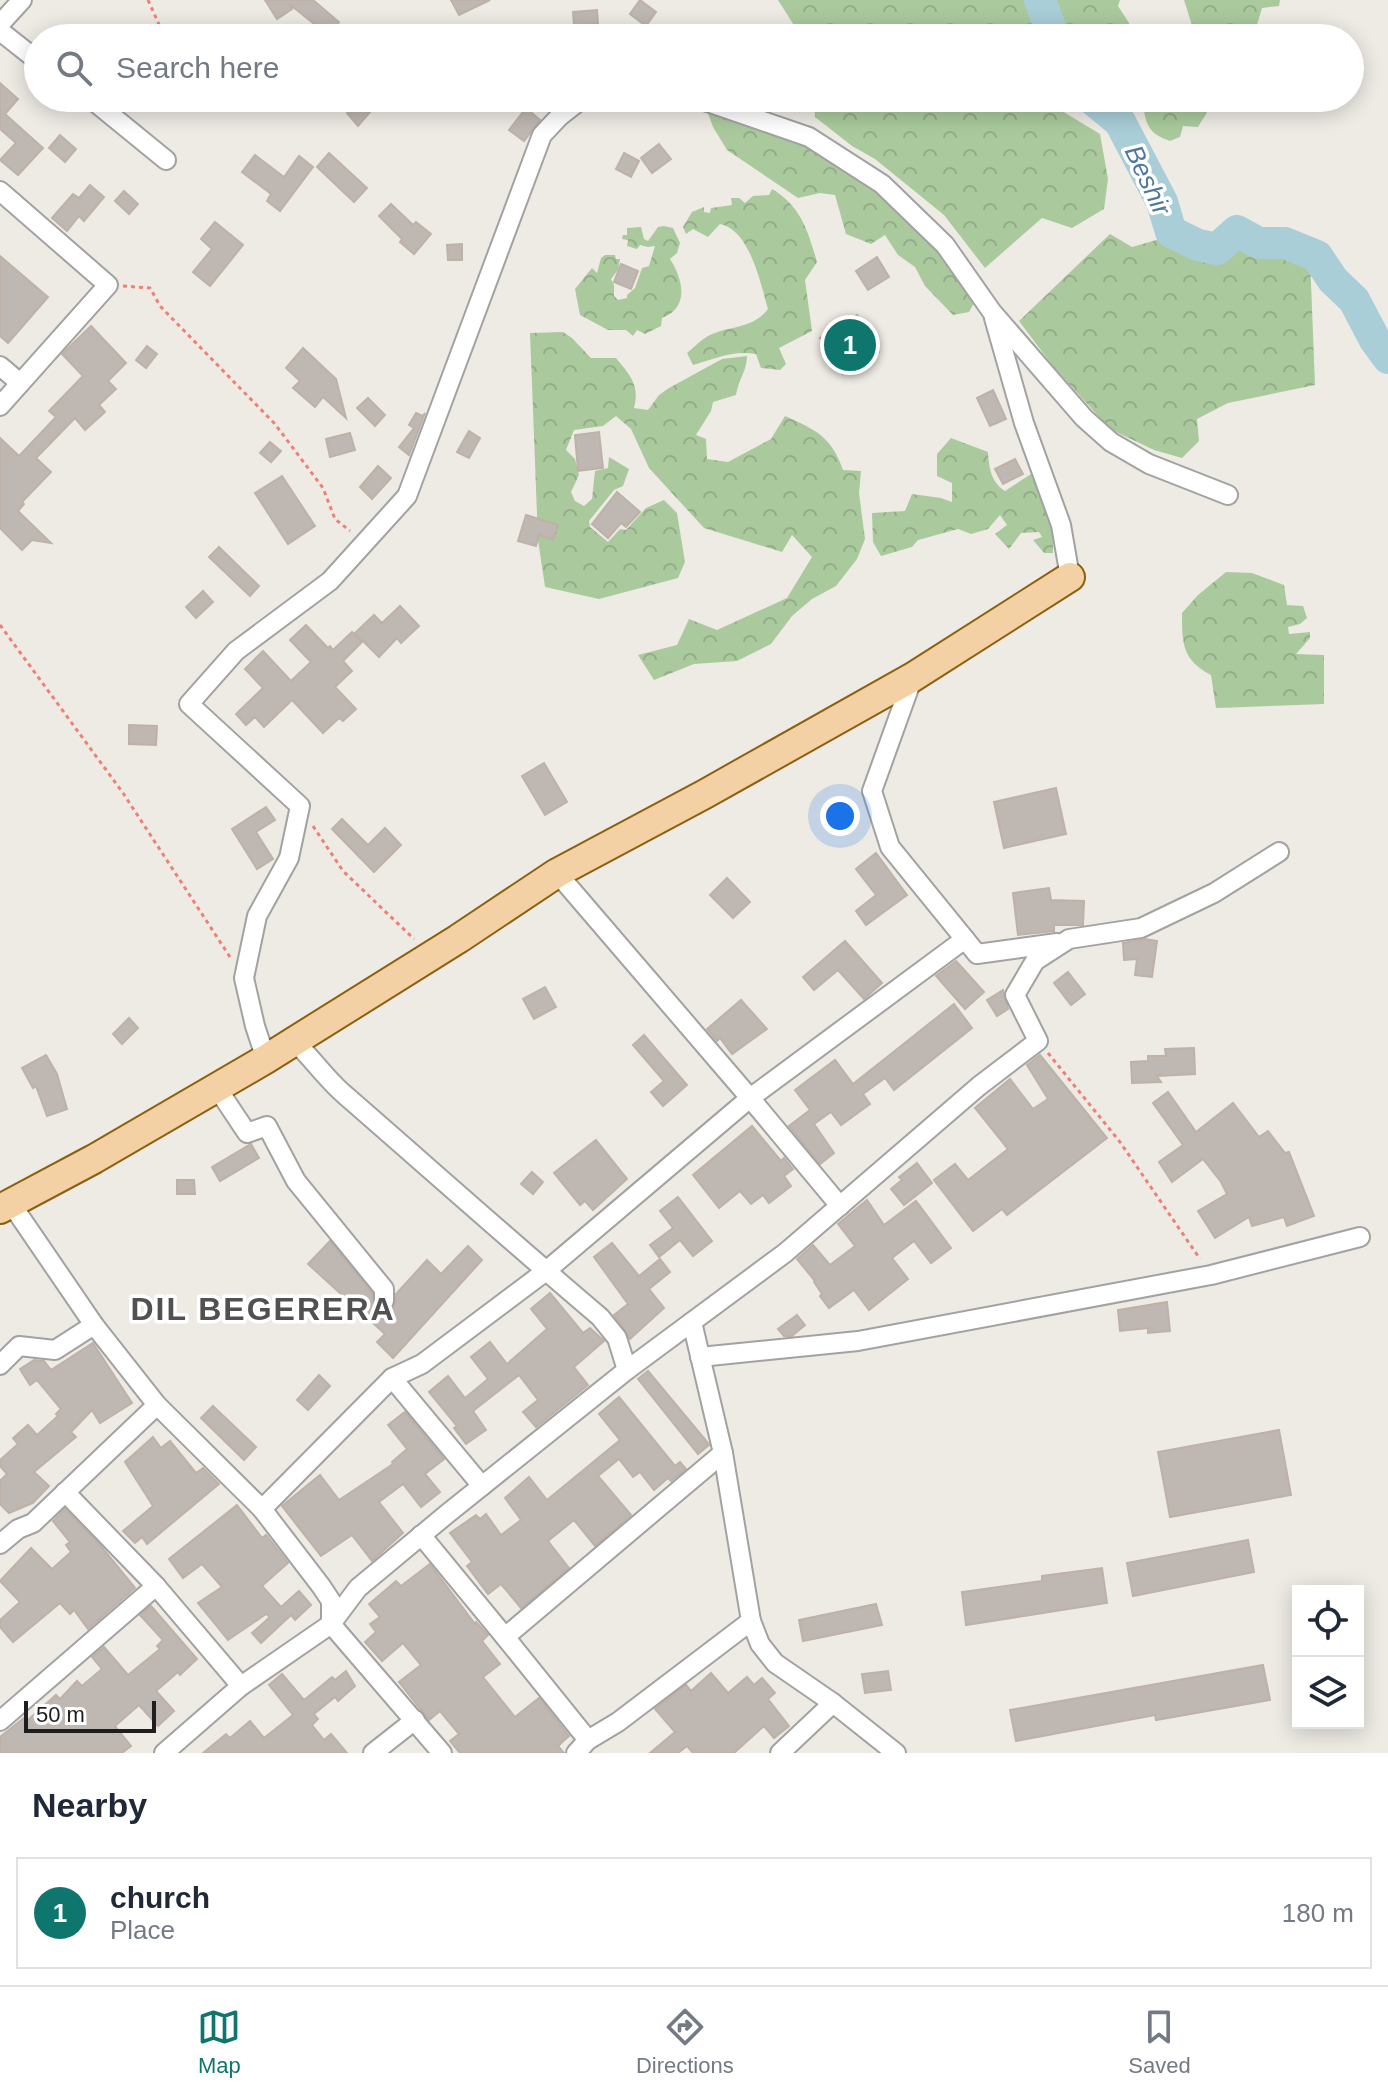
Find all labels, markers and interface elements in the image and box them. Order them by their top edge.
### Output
search box [24,24,1364,112]
icon: search [52,46,96,90]
text: Search here [116,51,279,84]
water label: Beshir [1119,140,1178,221]
pin: 1 [824,315,876,375]
your location [820,796,860,836]
district label: DIL BEGERERA [130,1291,396,1327]
map controls [1292,1585,1364,1729]
button: locate [1292,1585,1364,1657]
button: layers [1292,1657,1364,1729]
scale bar [24,1697,156,1733]
text: 50 m [36,1702,85,1727]
text: Nearby [32,1786,147,1824]
text: church [110,1881,210,1914]
text: 1 [53,1898,67,1928]
text: 180 m [1282,1898,1354,1928]
text: Place [110,1915,175,1945]
tab: Map [197,2005,241,2079]
tab: Directions [636,2005,734,2079]
tab: Saved [1128,2005,1191,2079]

